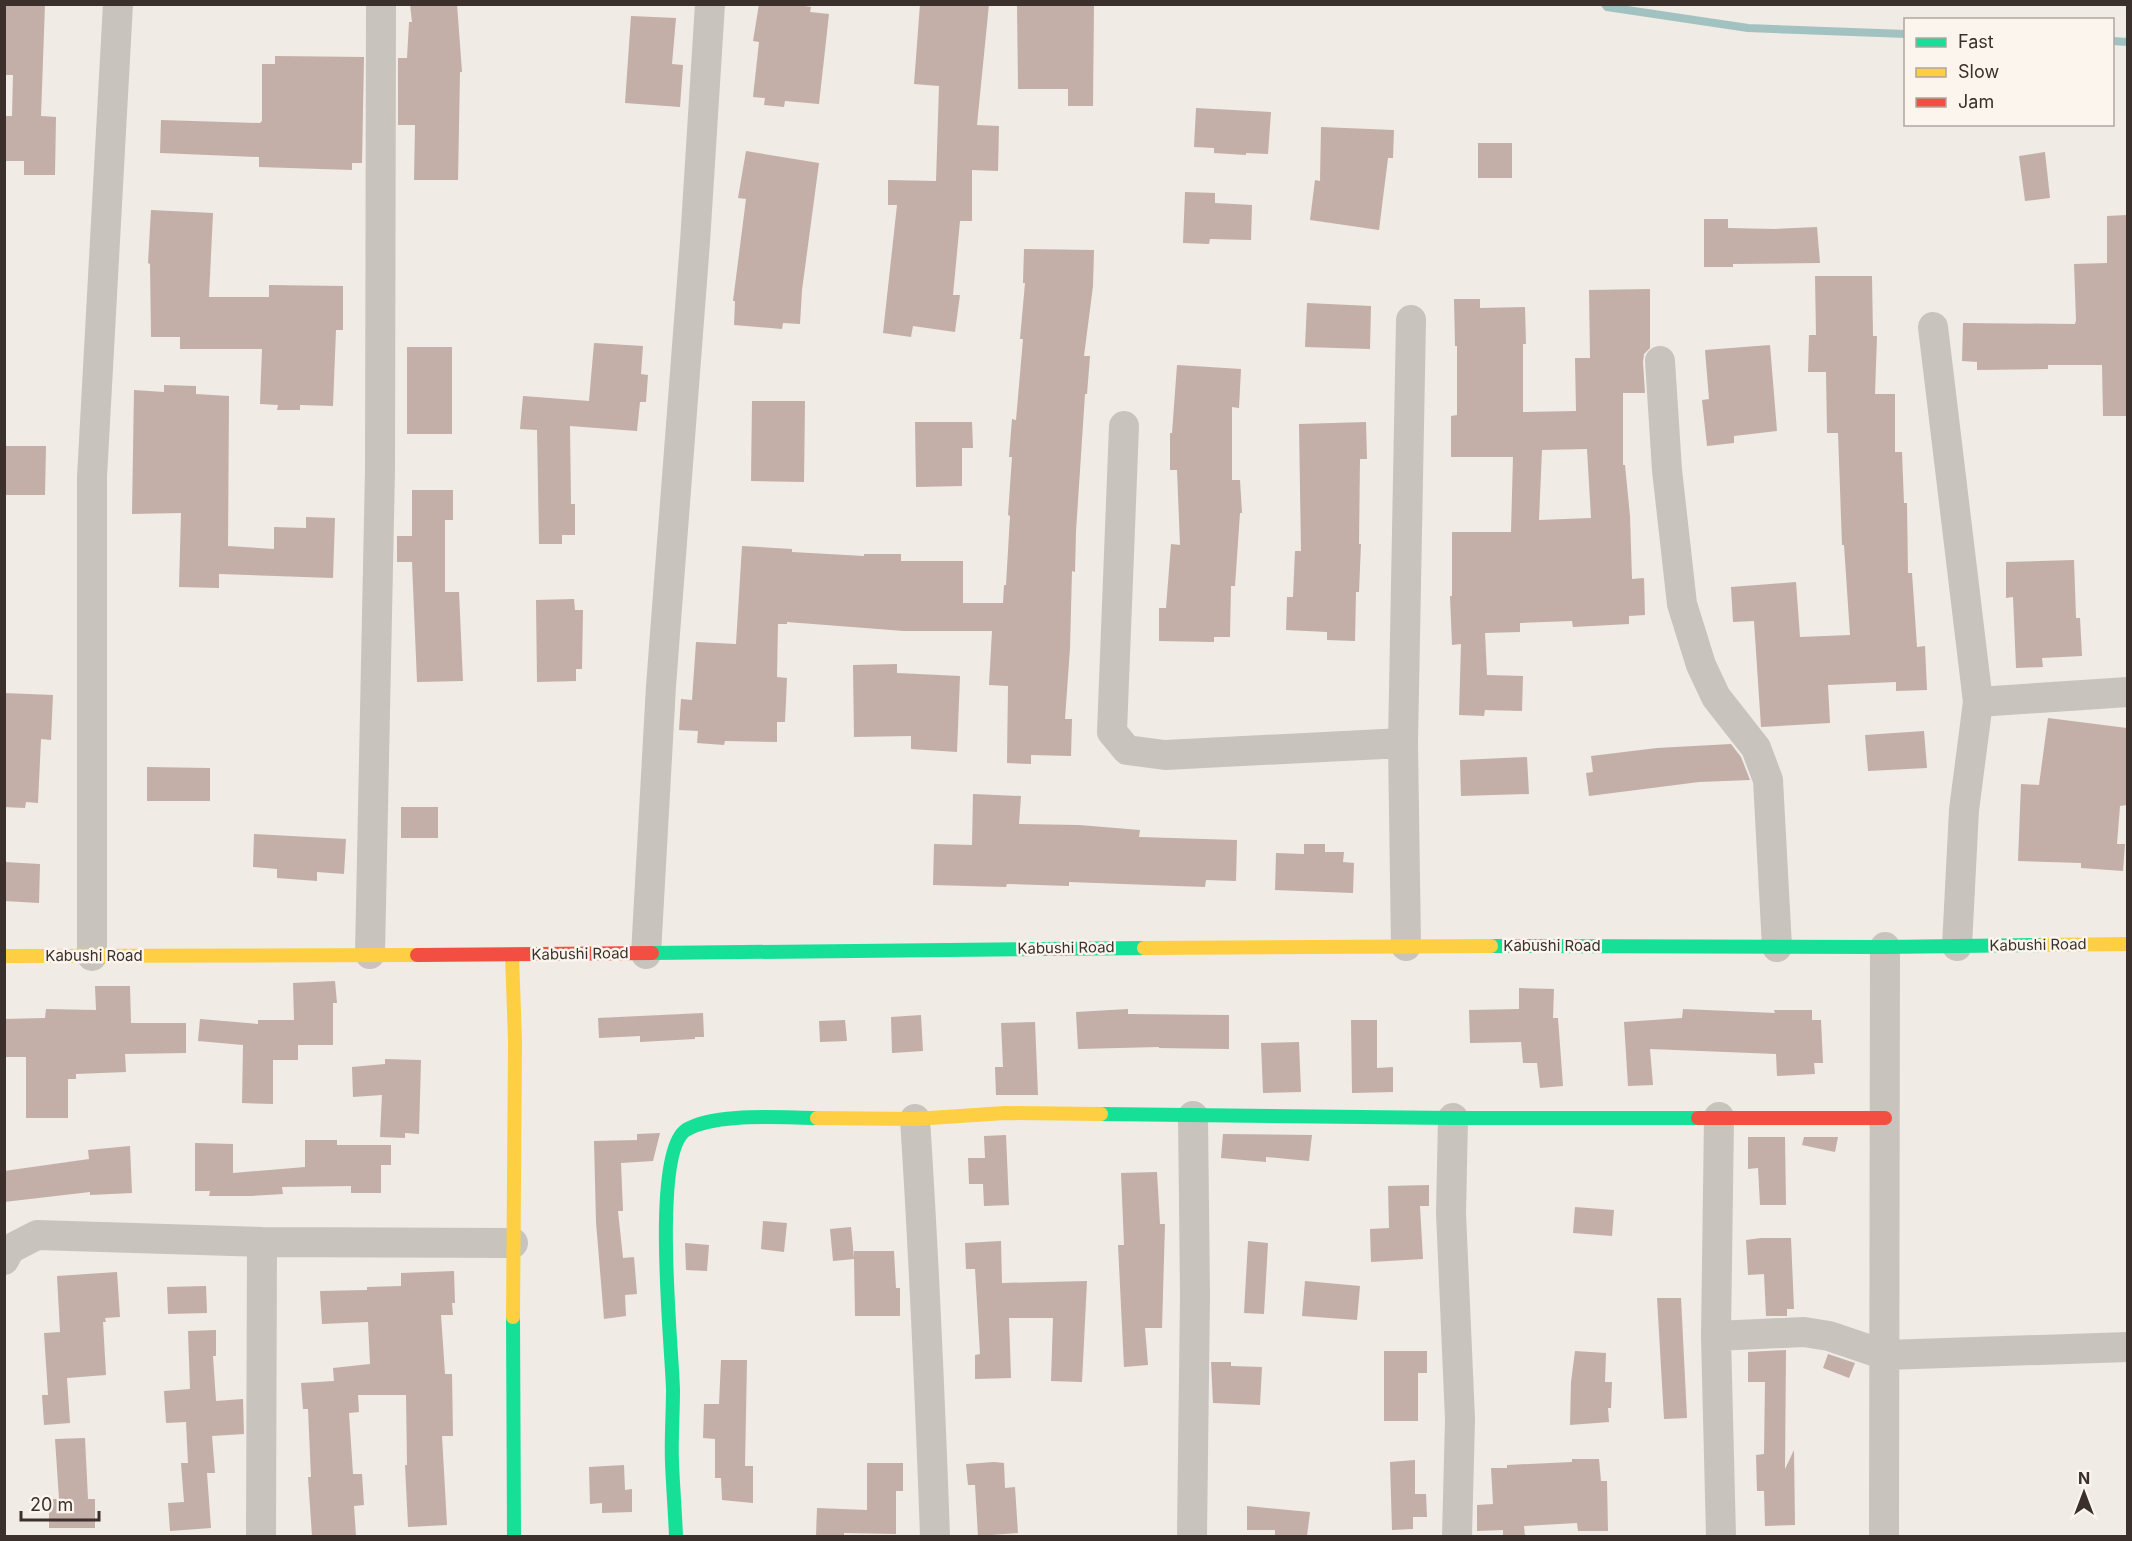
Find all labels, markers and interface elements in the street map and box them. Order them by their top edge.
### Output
legend [1904,18,2114,126]
text: Fast [1958,31,1994,52]
text: Slow [1958,61,1999,82]
text: Jam [1958,91,1994,112]
street label: Kabushi Road [1989,934,2087,955]
street label: Kabushi Road [1503,936,1601,955]
street label: Kabushi Road [1017,937,1115,958]
street label: Kabushi Road [531,943,629,964]
street label: Kabushi Road [45,946,143,965]
north arrow [2054,1463,2114,1523]
text: N [2078,1468,2090,1488]
scale bar [21,1484,99,1522]
text: 20 m [30,1494,73,1515]

